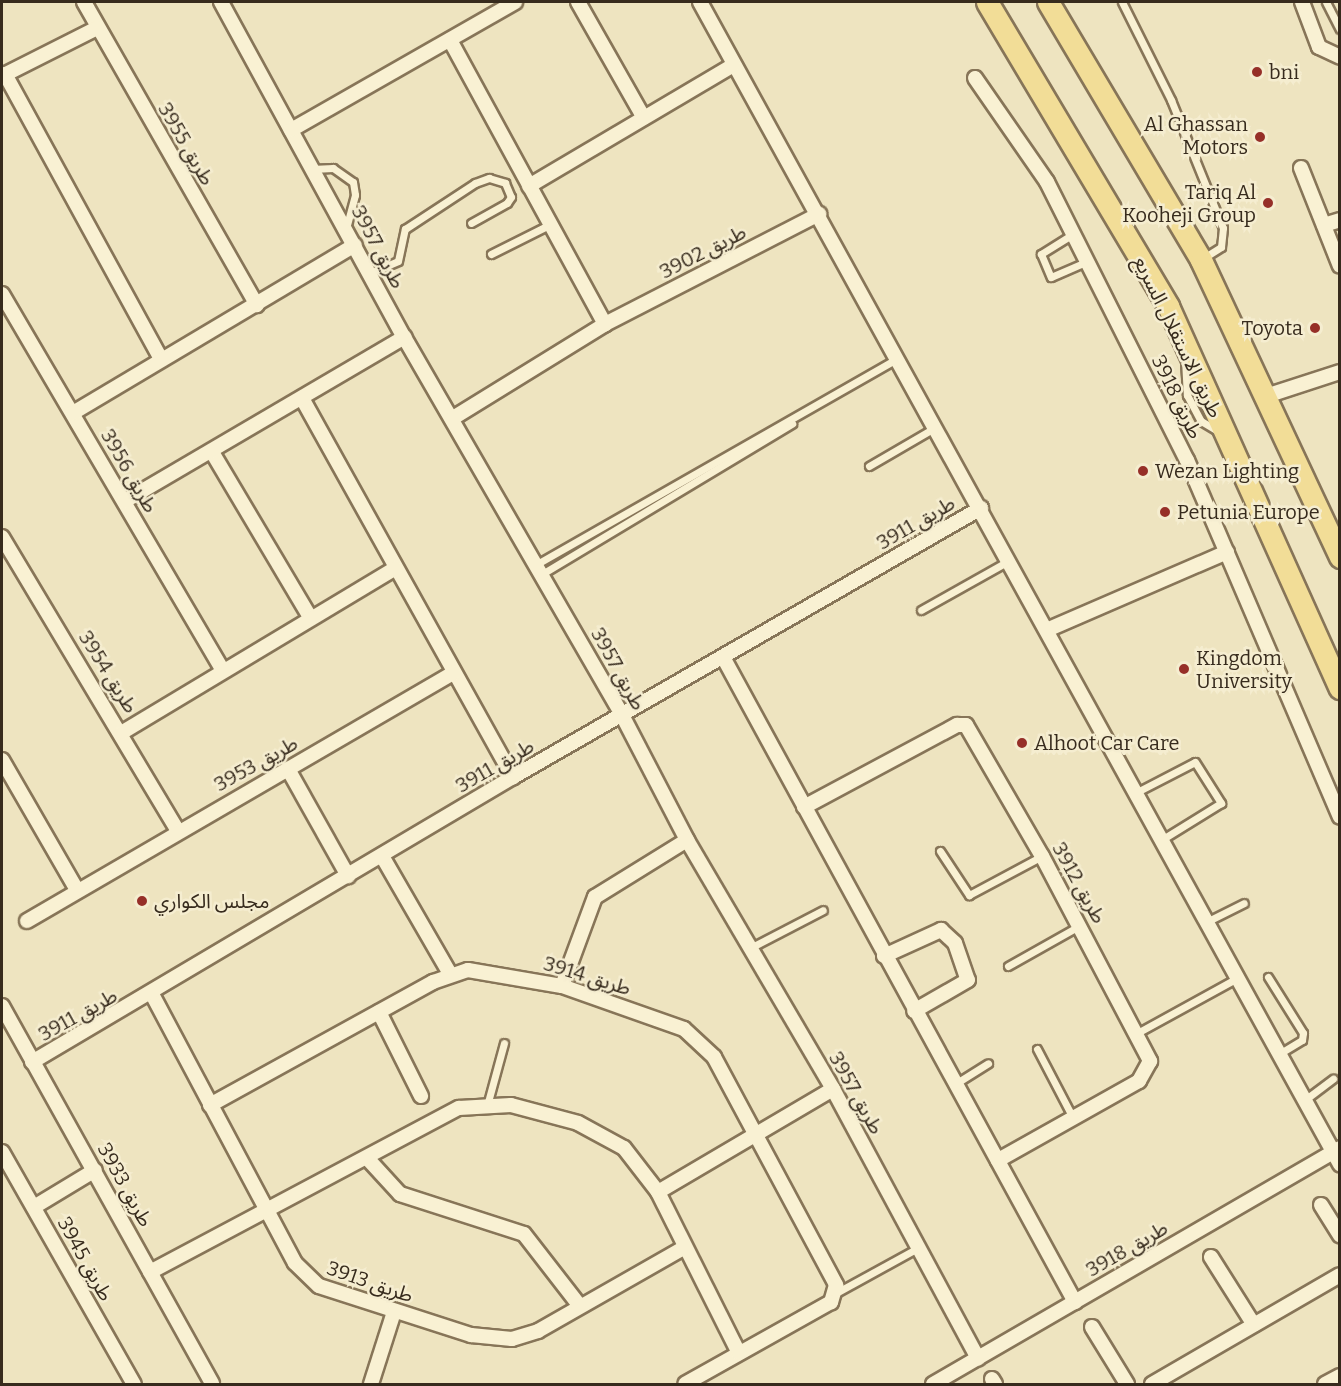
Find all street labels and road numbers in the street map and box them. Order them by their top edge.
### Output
street label: طريق 3955 [153,98,219,190]
street label: طريق 3957 [346,201,410,293]
street label: طريق 3902 [656,220,750,284]
street label: طريق الاستقلال السريع [1128,252,1228,422]
street label: طريق 3918 [1146,351,1208,443]
street label: طريق 3956 [95,425,163,517]
street label: طريق 3911 [873,491,959,555]
street label: طريق 3957 [586,624,650,714]
street label: طريق 3954 [73,626,143,718]
street label: طريق 3953 [210,731,302,797]
street label: طريق 3911 [452,734,538,798]
street label: طريق 3912 [1047,838,1111,928]
street label: طريق 3914 [540,951,634,1001]
street label: طريق 3911 [34,984,122,1046]
street label: طريق 3957 [824,1048,888,1138]
street label: طريق 3933 [92,1139,158,1231]
street label: طريق 3945 [52,1213,118,1305]
street label: طريق 3918 [1082,1216,1172,1282]
street label: طريق 3913 [324,1256,416,1308]

